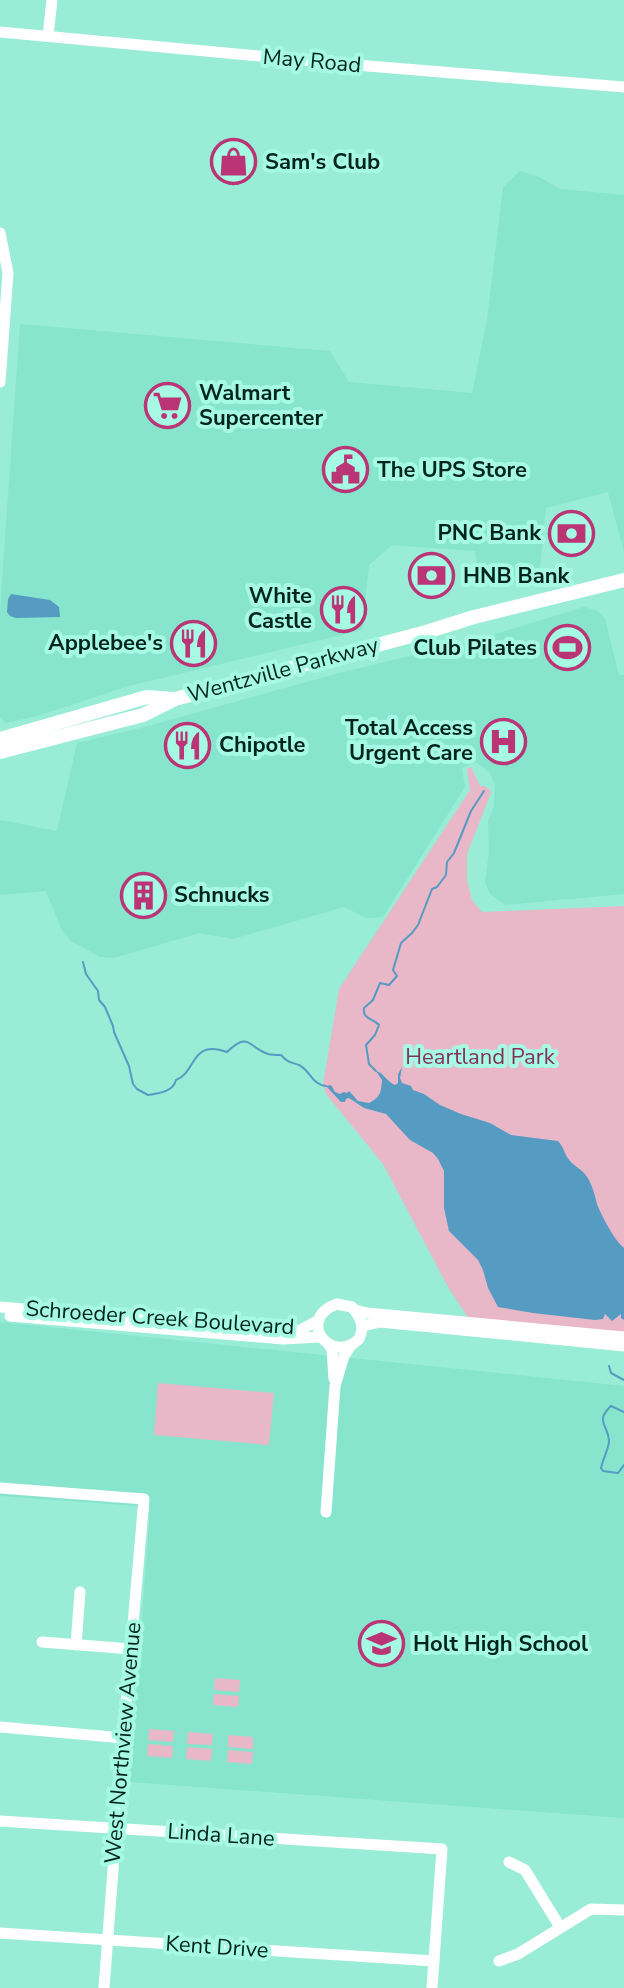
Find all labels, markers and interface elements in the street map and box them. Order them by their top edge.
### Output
street label: May Road [262,42,362,80]
shop icon: Sam's Club [210,138,258,186]
place label: Sam's Club [265,147,380,177]
place label: Walmart Supercenter [199,378,323,433]
supermarket icon: Walmart Supercenter [144,382,192,430]
public building icon: The UPS Store [322,446,370,494]
place label: The UPS Store [377,455,527,485]
bank icon: PNC Bank [548,509,596,557]
place label: PNC Bank [437,518,542,548]
bank icon: HNB Bank [408,552,456,600]
place label: HNB Bank [463,561,571,591]
place label: White Castle [248,581,312,636]
restaurant icon: White Castle [319,585,367,633]
restaurant icon: Applebee's [170,619,218,667]
sports icon: Club Pilates [544,624,592,672]
place label: Applebee's [48,628,163,658]
street label: Wentzville Parkway [184,630,382,710]
place label: Club Pilates [413,633,537,663]
place label: Total Access Urgent Care [345,713,473,768]
hospital icon: Total Access Urgent Care [480,717,528,765]
restaurant icon: Chipotle [164,721,212,769]
place label: Chipotle [219,730,306,760]
building icon: Schnucks [119,871,167,919]
place label: Schnucks [174,880,269,910]
park label: Heartland Park [405,1042,556,1072]
street label: Schroeder Creek Boulevard [25,1294,295,1342]
school or university icon: Holt High School [358,1620,406,1668]
street label: West Northview Avenue [97,1621,149,1865]
place label: Holt High School [413,1629,588,1659]
street label: Linda Lane [166,1816,276,1854]
street label: Kent Drive [164,1928,270,1966]

